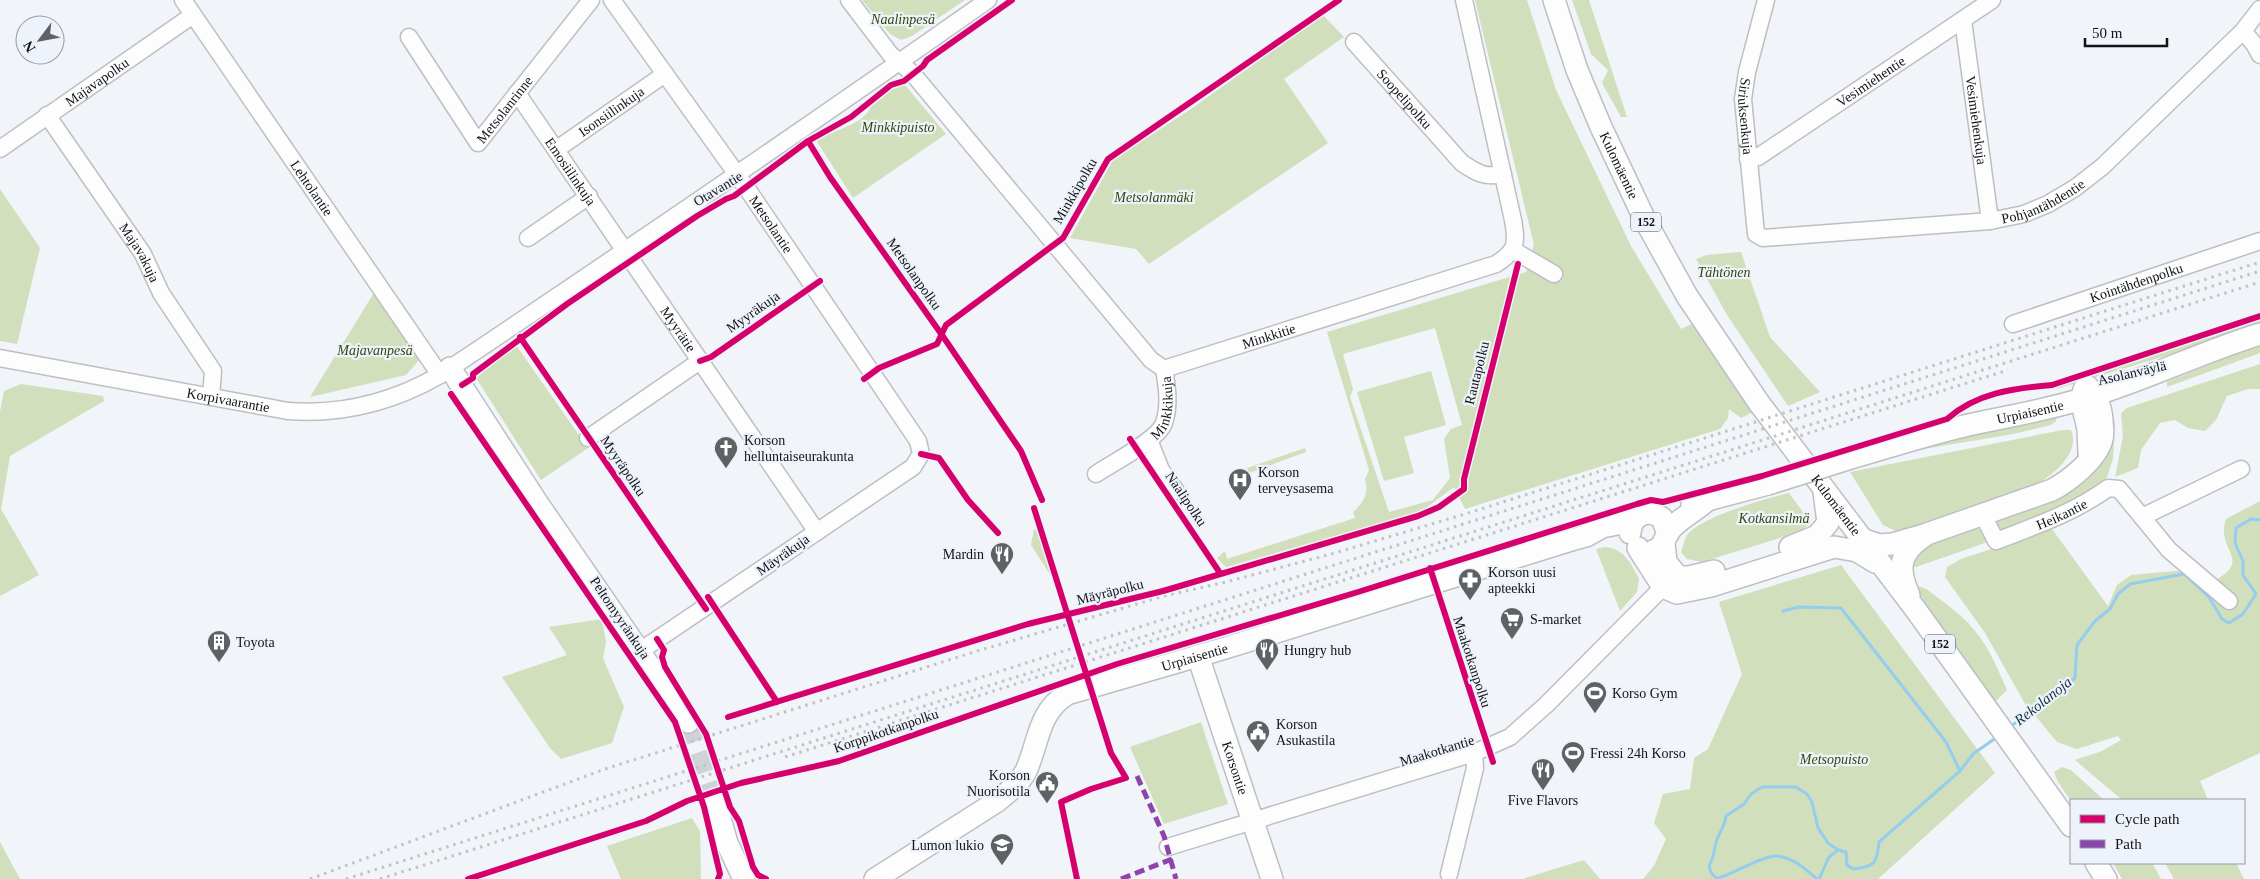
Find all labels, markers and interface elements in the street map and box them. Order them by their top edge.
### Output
park label: Naalinpesä [870,12,935,27]
north arrow [15,15,65,65]
scale bar [2085,15,2168,47]
text: 50 m [2092,25,2123,41]
text: N [20,38,38,55]
street label: Vesimiehentie [1834,53,1908,110]
street label: Majavapolku [62,54,132,109]
street label: Soopelipolku [1374,66,1435,132]
street label: Metsolanrinne [473,73,535,146]
street label: Vesimiehenkuja [1963,75,1990,166]
street label: Siriuksenkuja [1735,77,1756,156]
street label: Isonsiilinkuja [576,83,647,139]
park label: Minkkipuisto [860,120,935,135]
street label: Kulomäentie [1597,129,1641,201]
street label: Emosiilinkuja [542,135,599,209]
street label: Minkkipolku [1050,156,1100,226]
street label: Lehtolantie [288,158,336,219]
street label: Otavantie [691,169,745,209]
street label: Pohjantähdentie [2000,176,2087,226]
park label: Metsolanmäki [1113,190,1194,205]
street label: Metsolantie [746,193,796,256]
road number: 152 [1631,212,1661,232]
street label: Majavakuja [116,220,163,285]
street label: Metsolanpolku [884,235,944,313]
street label: Kointähdenpolku [2088,260,2185,305]
park label: Tähtönen [1698,265,1750,280]
street label: Myyräkuja [724,288,783,336]
street label: Myyrätie [658,304,699,355]
street label: Minkkitie [1240,320,1297,351]
street label: Rautapolku [1462,340,1492,406]
park label: Majavanpesä [336,343,413,358]
street label: Asolanväylä [2096,358,2169,388]
street label: Minkkikuja [1147,375,1175,443]
street label: Korpivaarantie [185,385,271,415]
street label: Urpiaisentie [1995,397,2065,426]
street label: Myyräpolku [597,433,649,499]
place label: Korson helluntaiseurakunta [744,433,854,464]
church icon: Korson helluntaiseurakunta [713,435,739,469]
place label: Korson terveysasema [1258,465,1334,496]
hospital icon: Korson terveysasema [1227,467,1253,501]
street label: Naalipolku [1162,469,1210,529]
street label: Kulomäentie [1808,471,1864,538]
street label: Heikantie [2034,496,2090,532]
park label: Kotkansilmä [1738,511,1809,526]
street label: Mäyräkuja [754,531,813,579]
restaurant icon: Mardin [989,541,1015,575]
place label: Mardin [943,547,984,562]
place label: Korson uusi apteekki [1488,565,1556,596]
pharmacy icon: Korson uusi apteekki [1457,567,1483,601]
street label: Peltomyyränkuja [587,574,653,662]
street label: Mäyräpolku [1075,576,1145,608]
supermarket icon: S-market [1499,606,1525,640]
place label: S-market [1530,612,1581,627]
street label: Maakotkanpolku [1450,615,1494,709]
building icon: Toyota [206,629,232,663]
road number: 152 [1925,634,1955,654]
place label: Toyota [236,635,275,650]
restaurant icon: Hungry hub [1254,637,1280,671]
street label: Urpiaisentie [1160,640,1230,674]
place label: Hungry hub [1284,643,1351,658]
water label: Rekolanoja [2010,674,2075,729]
sports icon: Korso Gym [1582,680,1608,714]
place label: Korso Gym [1612,686,1678,701]
street label: Korppikotkanpolku [832,706,940,756]
place label: Korson Asukastila [1276,717,1336,748]
public building icon: Korson Asukastila [1245,719,1271,753]
street label: Maakotkantie [1398,733,1476,769]
street label: Korsontie [1219,739,1251,797]
sports icon: Fressi 24h Korso [1560,740,1586,774]
place label: Fressi 24h Korso [1590,746,1686,761]
park label: Metsopuisto [1799,752,1868,767]
restaurant icon: Five Flavors [1530,757,1556,791]
place label: Korson Nuorisotila [967,768,1031,799]
public building icon: Korson Nuorisotila [1034,770,1060,804]
place label: Five Flavors [1508,793,1578,808]
legend [2070,799,2245,864]
text: Cycle path [2115,811,2180,827]
school or university icon: Lumon lukio [989,832,1015,866]
text: Path [2115,836,2142,852]
place label: Lumon lukio [911,838,984,853]

